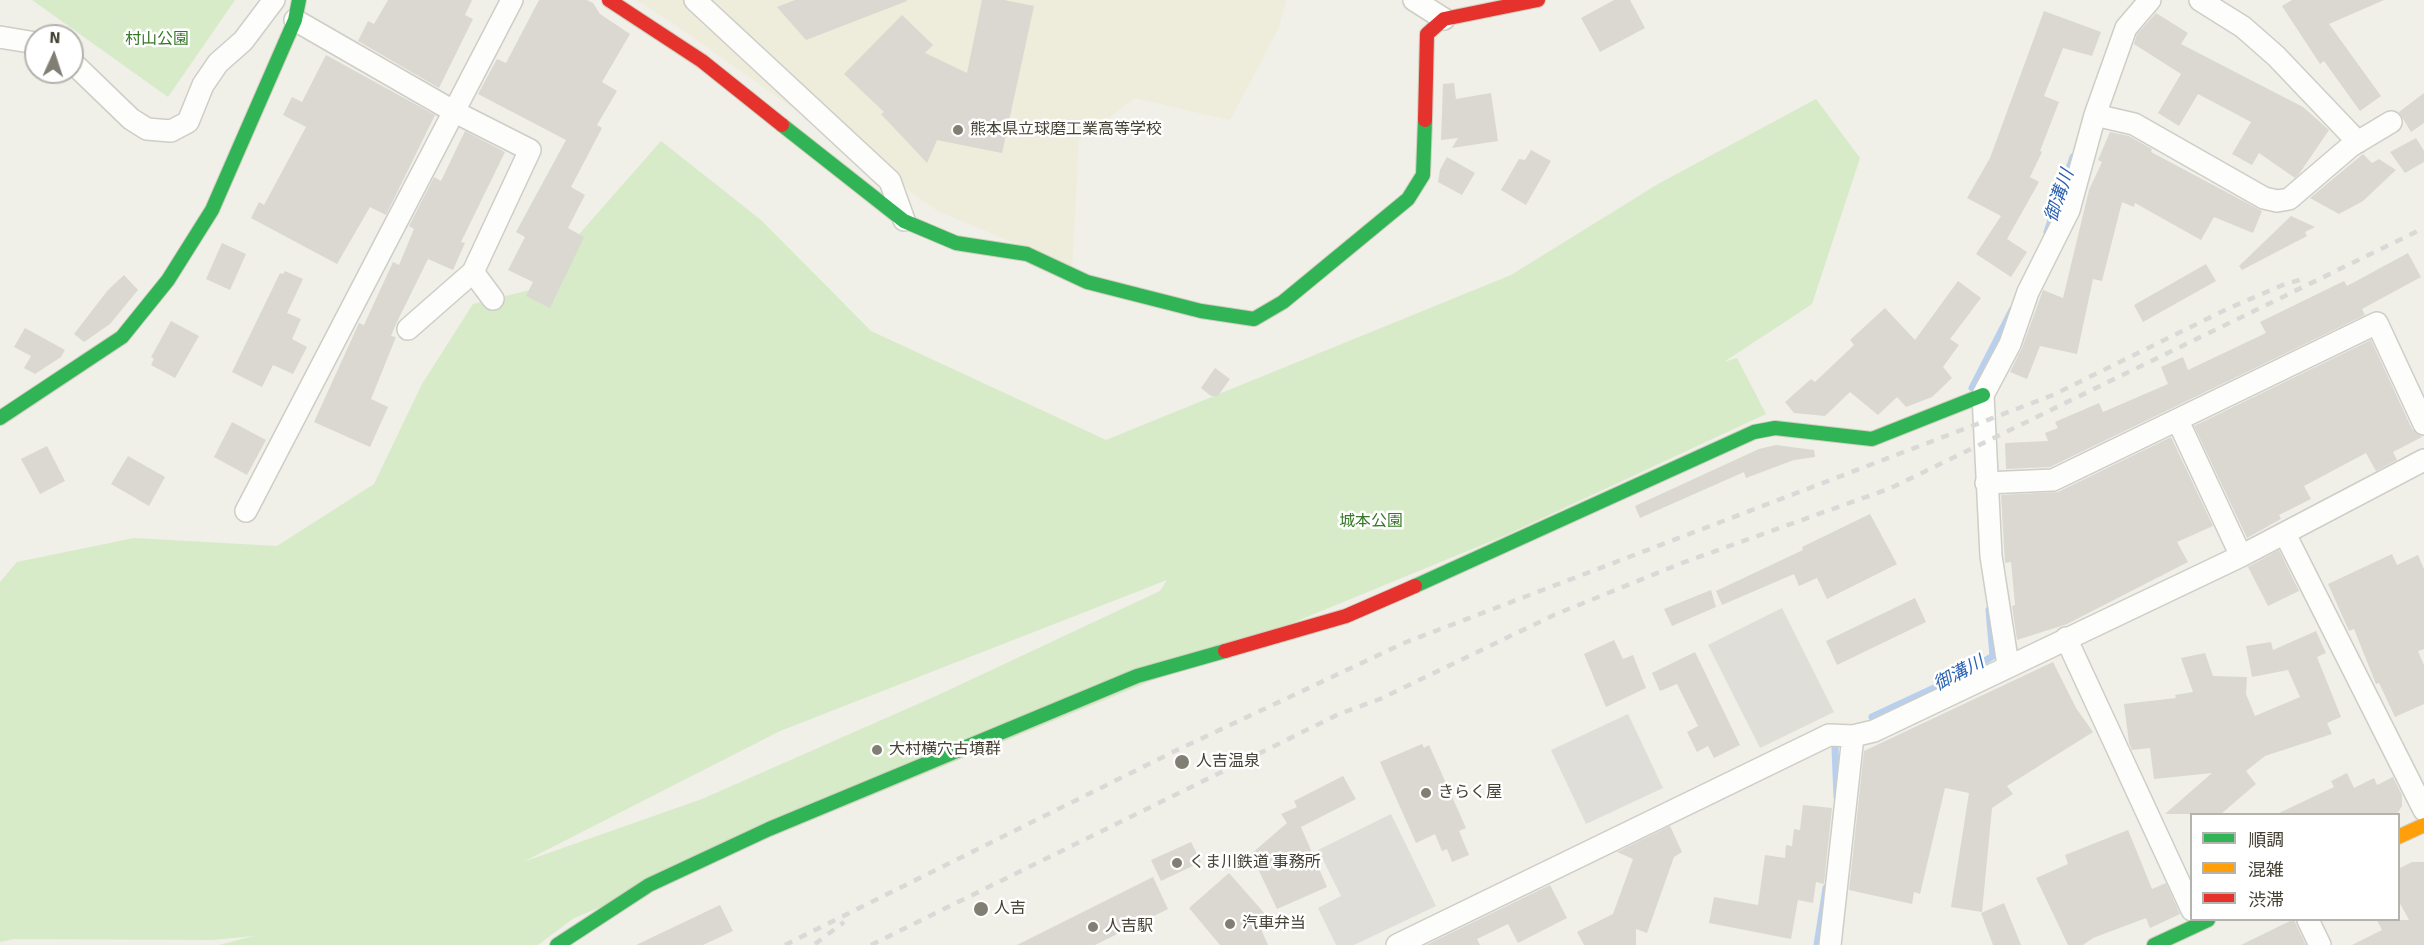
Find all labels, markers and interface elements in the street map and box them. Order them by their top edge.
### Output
north arrow [24,24,84,84]
text: N [49,28,61,48]
park label: 村山公園 [125,30,189,50]
place label: 熊本県立球磨工業高等学校 [970,120,1162,140]
marker: 熊本県立球磨工業高等学校 [951,123,965,137]
water label: 御溝川 [2041,167,2079,225]
park label: 城本公園 [1339,512,1403,532]
water label: 御溝川 [1930,652,1988,696]
place label: 大村横穴古墳群 [889,740,1001,760]
marker: 大村横穴古墳群 [870,743,884,757]
place label: 人吉温泉 [1196,752,1260,772]
marker: 人吉温泉 [1173,753,1191,771]
place label: きらく屋 [1438,783,1502,803]
marker: きらく屋 [1419,786,1433,800]
legend [2190,813,2400,921]
text: 順調 [2248,829,2284,851]
place label: くま川鉄道 事務所 [1189,853,1321,873]
marker: くま川鉄道 事務所 [1170,856,1184,870]
text: 混雑 [2248,859,2284,881]
text: 渋滞 [2248,889,2284,911]
place label: 人吉 [994,899,1026,919]
marker: 人吉 [972,900,990,918]
place label: 汽車弁当 [1242,914,1306,934]
place label: 人吉駅 [1105,917,1153,937]
marker: 汽車弁当 [1223,917,1237,931]
marker: 人吉駅 [1086,920,1100,934]

